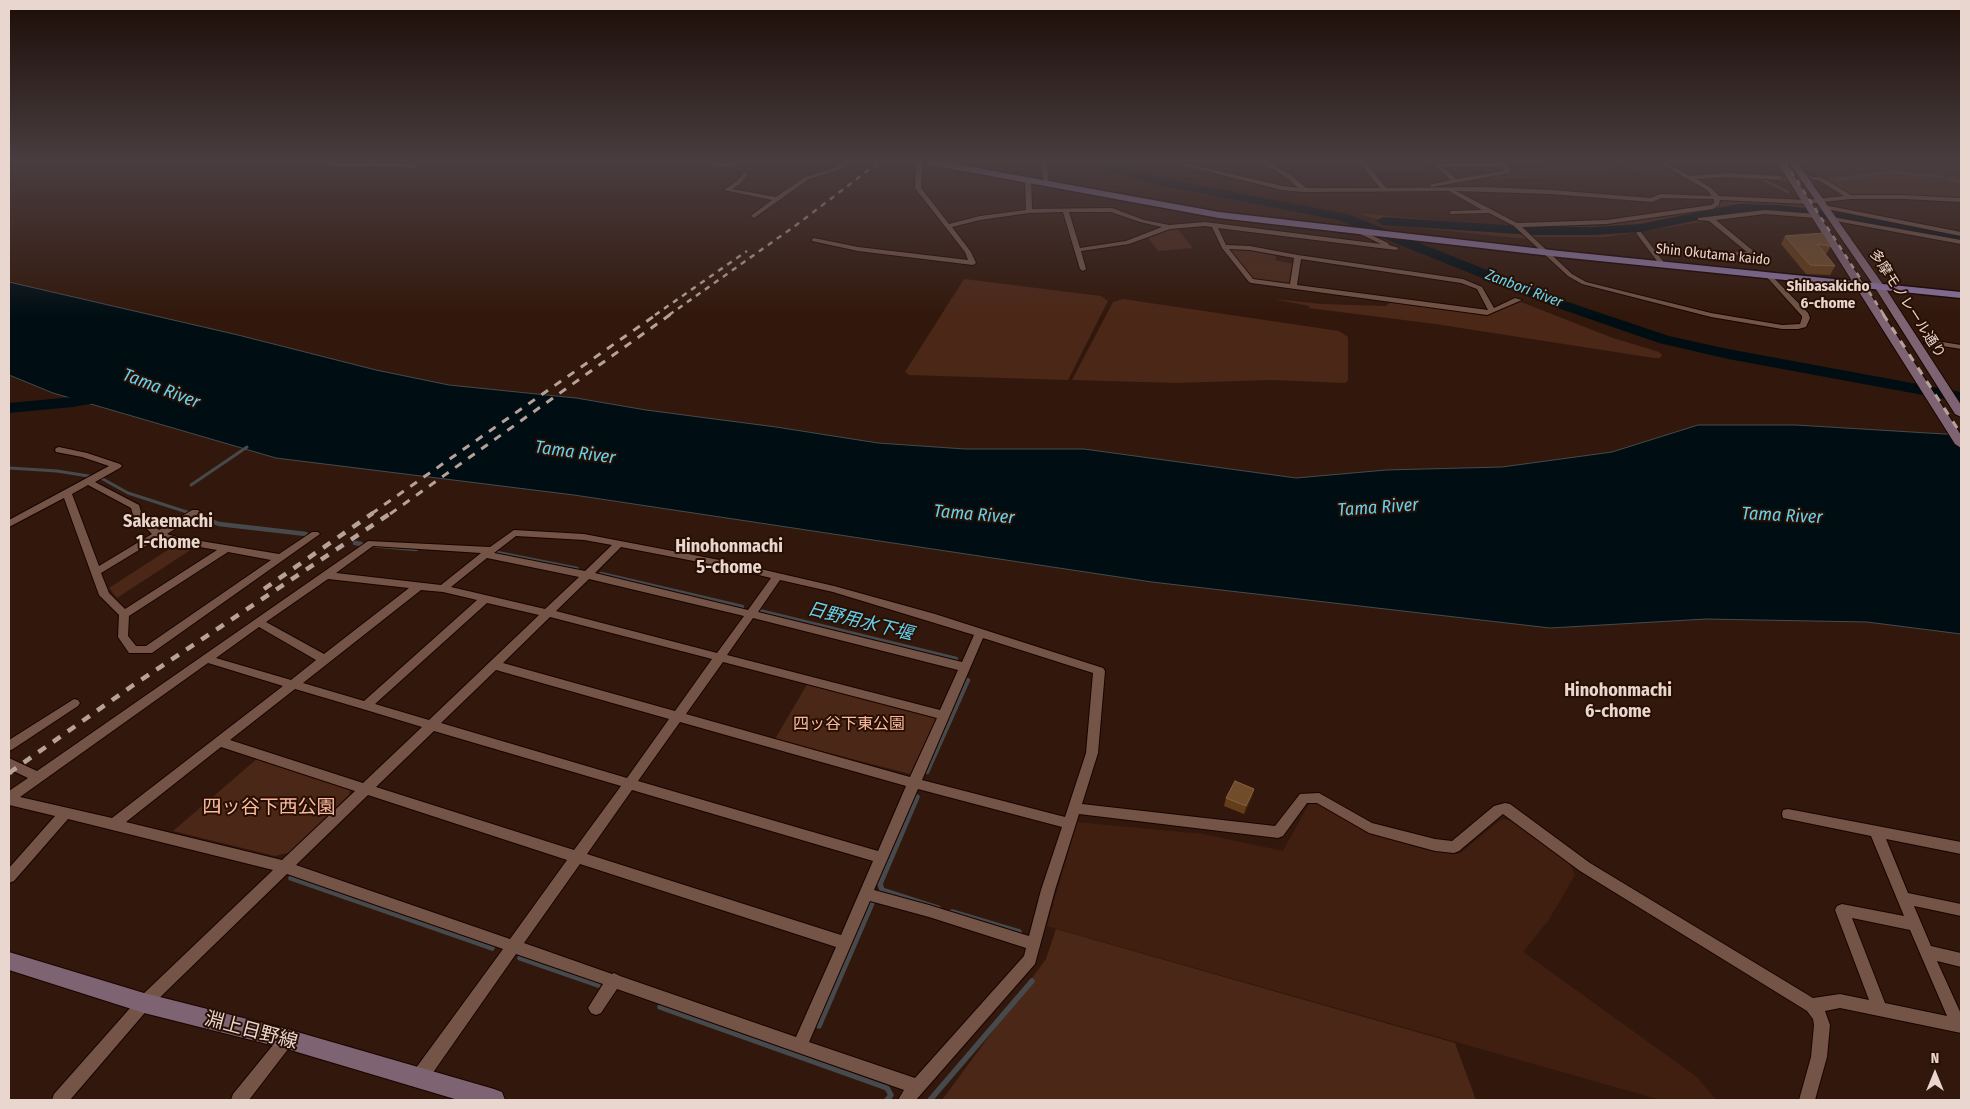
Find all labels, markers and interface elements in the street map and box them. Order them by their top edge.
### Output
street label: Shin Okutama kaido [1655,241,1771,269]
street label: 多摩モノレール通り [1866,247,1948,361]
water label: Zanbori River [1483,266,1565,312]
district label: Shibasakicho 6-chome [1787,278,1869,313]
water label: Tama River [119,364,203,414]
water label: Tama River [533,437,617,469]
water label: Tama River [1337,494,1419,522]
water label: Tama River [933,501,1015,529]
water label: Tama River [1741,503,1823,529]
district label: Sakaemachi 1-chome [123,511,213,554]
district label: Hinohonmachi 5-chome [675,536,783,578]
water label: 日野用水下堰 [805,598,915,646]
district label: Hinohonmachi 6-chome [1564,680,1672,722]
park label: 四ッ谷下東公園 [793,715,905,735]
park label: 四ッ谷下西公園 [203,797,335,819]
street label: 淵上日野線 [202,1008,300,1054]
north arrow [1910,1049,1960,1099]
text: N [1931,1050,1939,1067]

